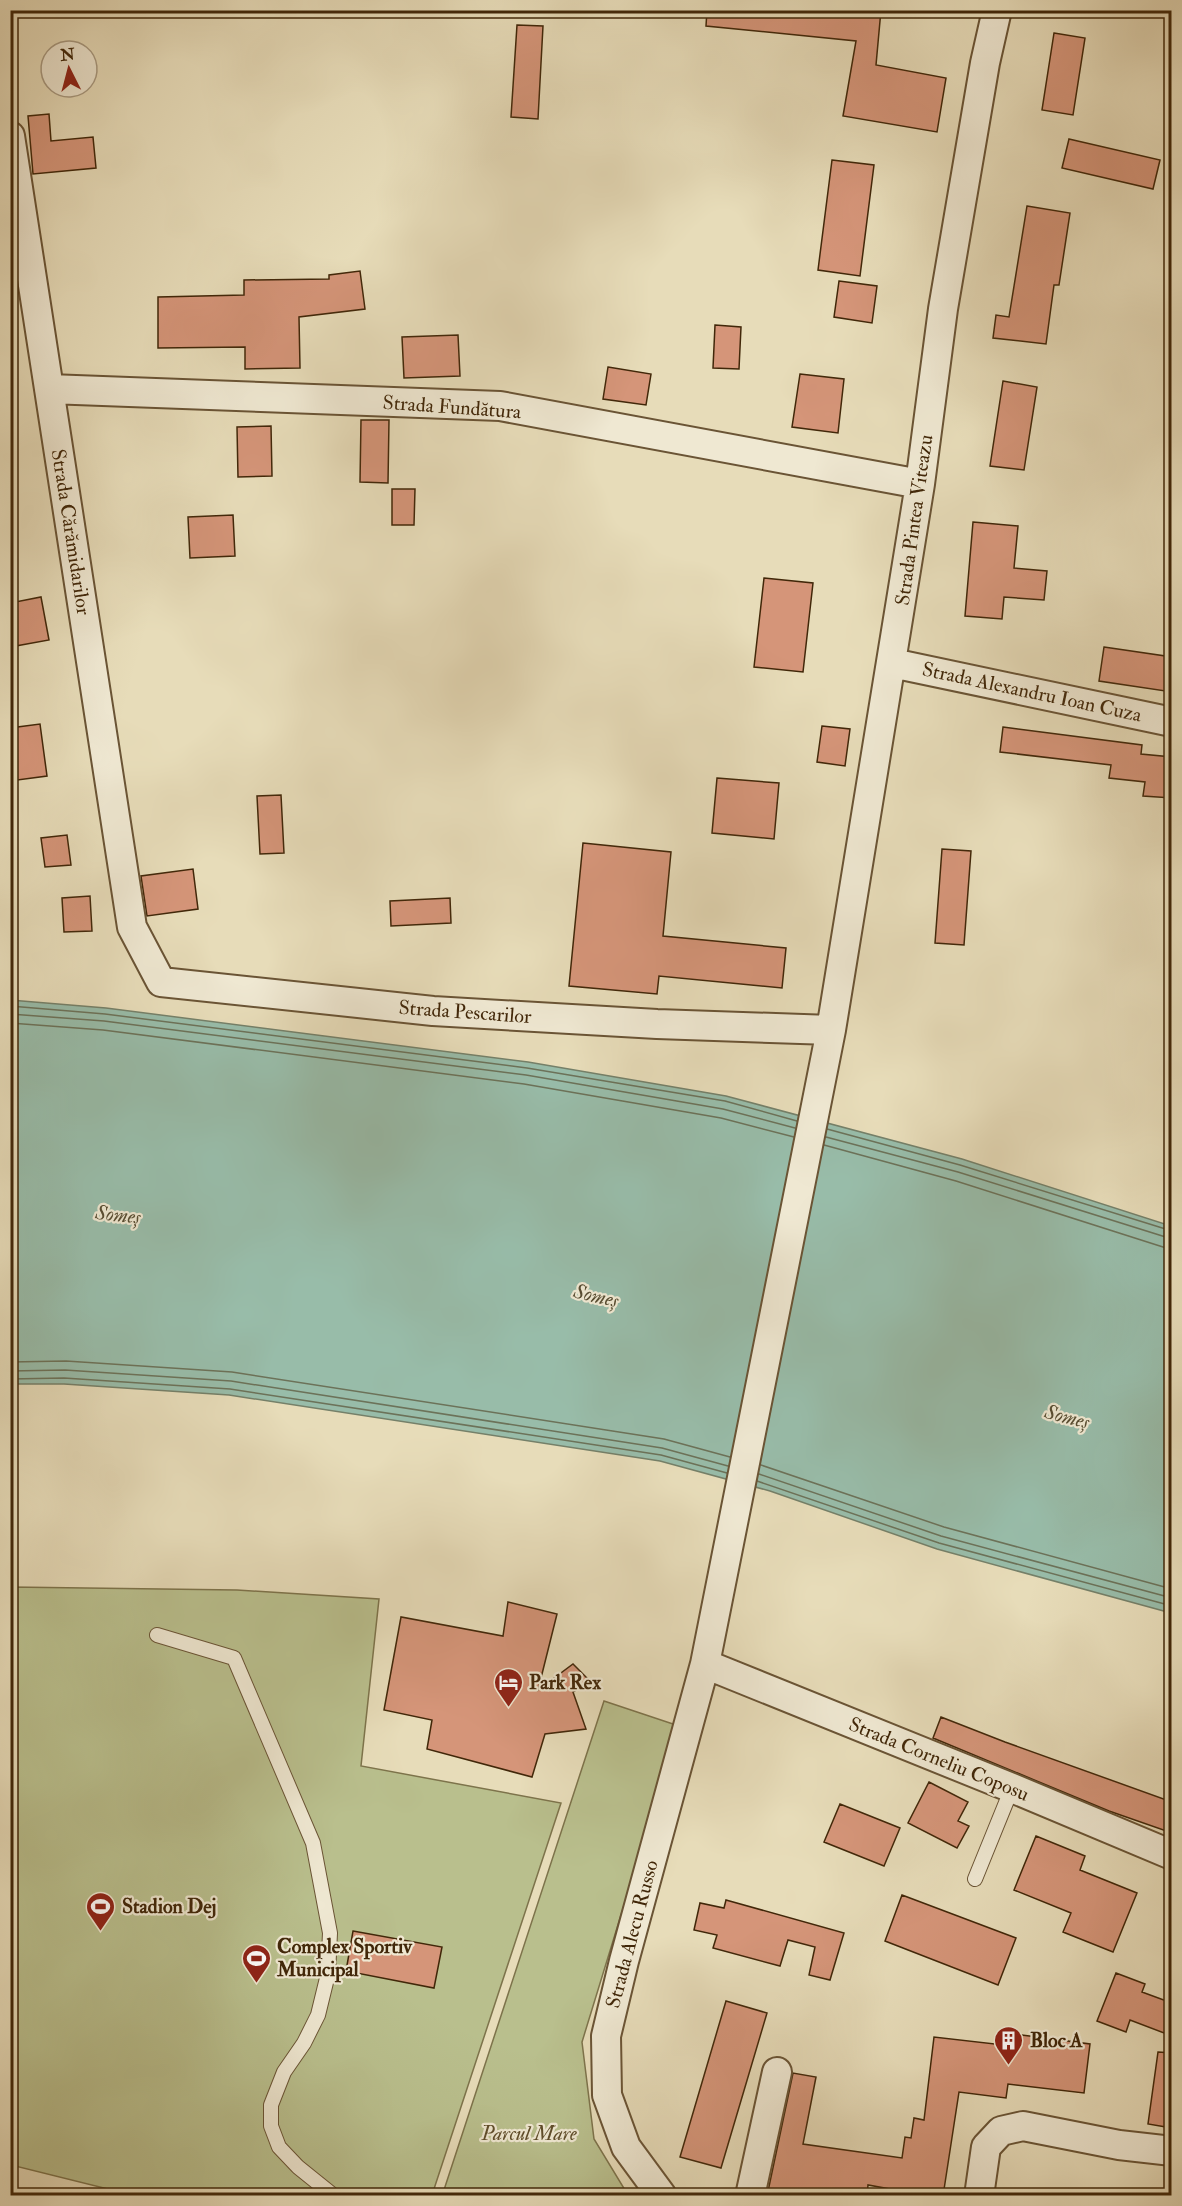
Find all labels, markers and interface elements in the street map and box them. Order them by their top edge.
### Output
north arrow [39,39,99,99]
text: N [58,44,76,66]
street label: Strada Fundătura [382,390,523,424]
street label: Strada Pintea Viteazu [890,433,938,607]
street label: Strada Cărămidarilor [46,447,97,617]
street label: Strada Alexandru Ioan Cuza [920,657,1145,728]
street label: Strada Pescarilor [398,995,533,1029]
water label: Someș [93,1199,143,1231]
water label: Someș [570,1278,622,1315]
water label: Someș [1041,1398,1093,1436]
hotel icon: Park Rex [492,1666,524,1708]
place label: Park Rex [529,1670,601,1695]
street label: Strada Corneliu Coposu [845,1711,1033,1807]
street label: Strada Alecu Russo [600,1857,664,2011]
sports icon: Stadion Dej [85,1890,117,1932]
place label: Stadion Dej [122,1894,216,1919]
place label: Complex Sportiv Municipal [276,1934,413,1983]
sports icon: Complex Sportiv Municipal [240,1942,272,1984]
building icon: Bloc A [993,2024,1025,2066]
place label: Bloc A [1030,2028,1083,2053]
park label: Parcul Mare [480,2121,577,2146]

